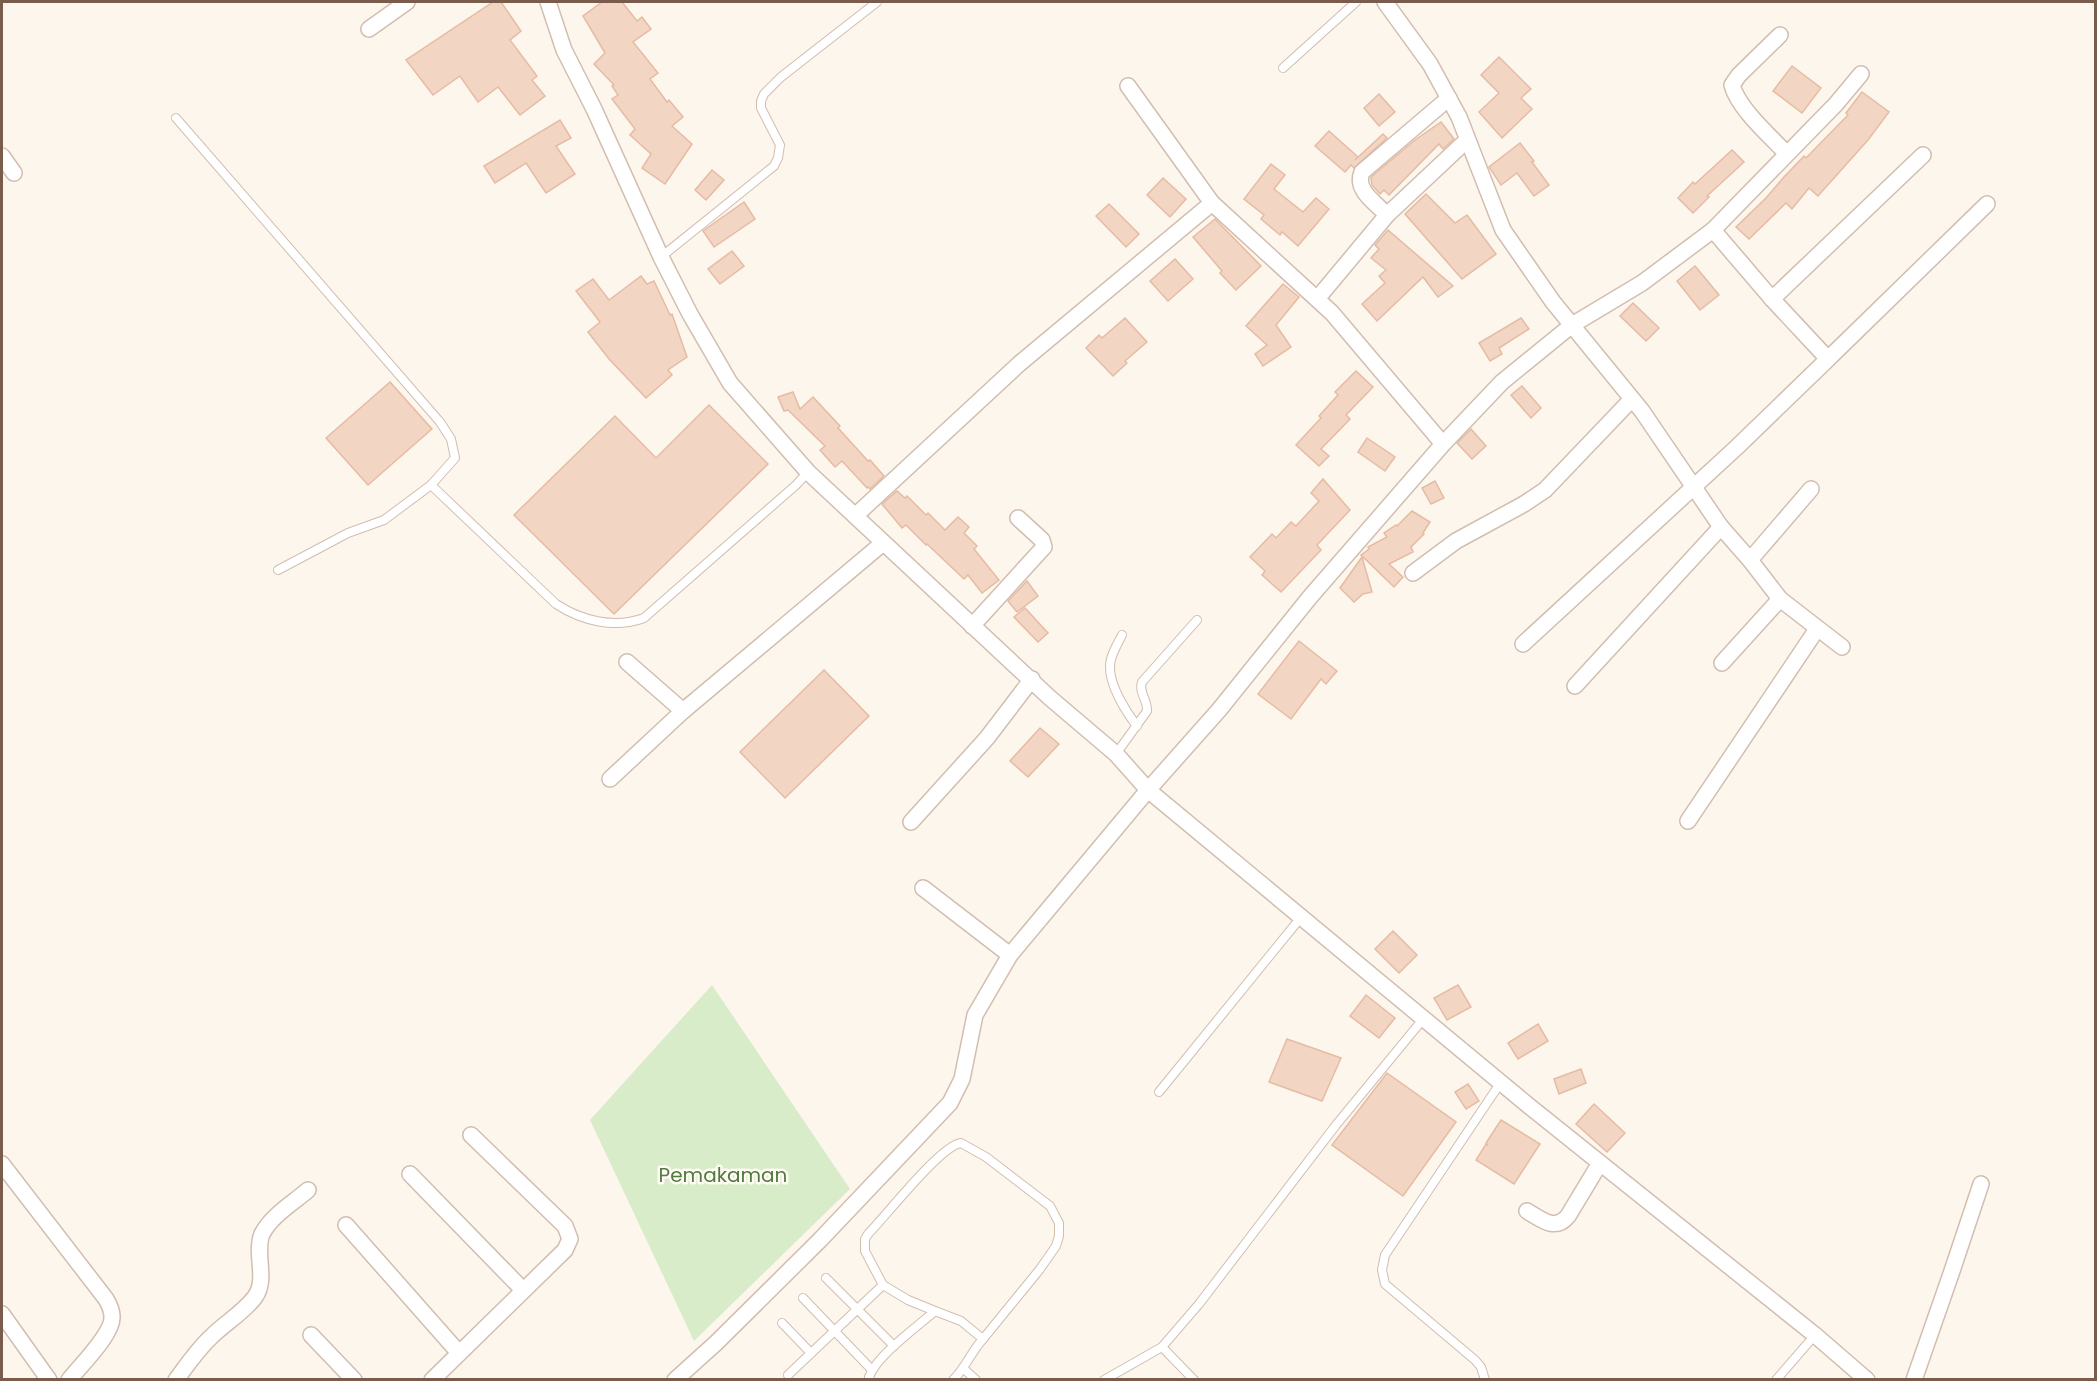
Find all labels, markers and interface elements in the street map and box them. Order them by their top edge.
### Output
park label: Pemakaman [659,1161,787,1189]

